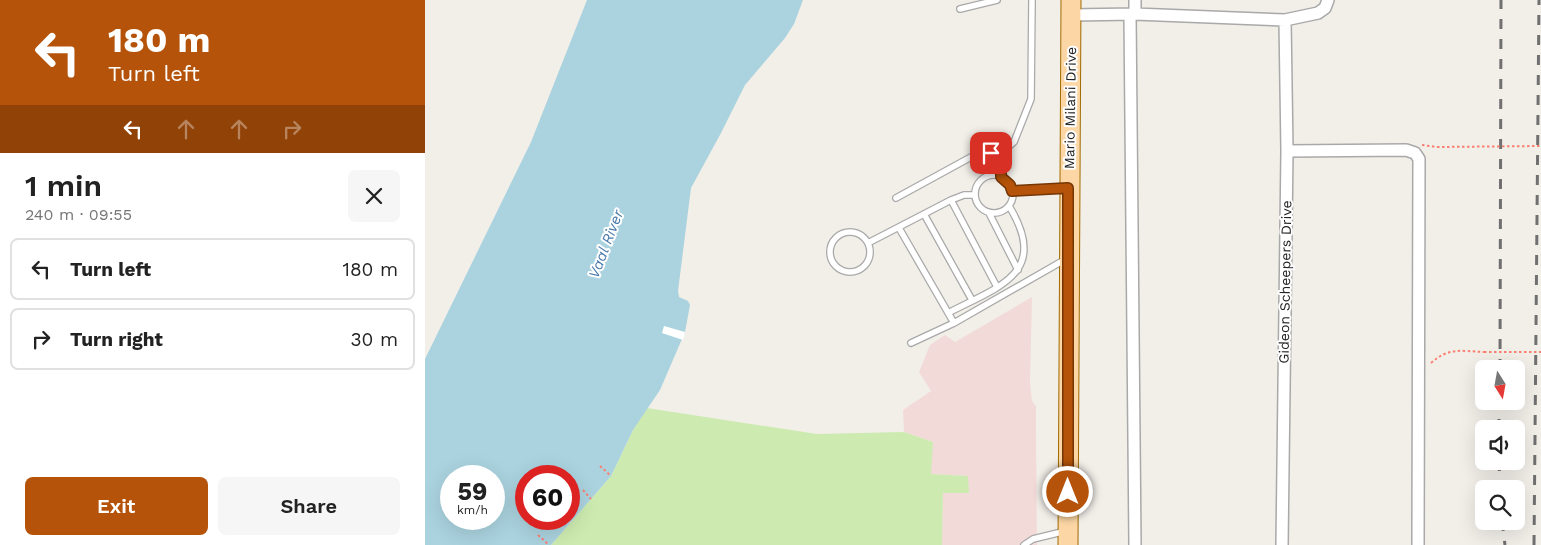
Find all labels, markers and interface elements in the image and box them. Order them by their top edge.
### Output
text: 180 m [108,19,211,61]
icon: left [25,20,90,85]
street label: Mario Milani Drive [1061,47,1079,169]
text: Turn left [108,61,200,86]
icon: left [119,115,147,143]
icon: ahead [172,115,200,143]
icon: ahead [225,115,253,143]
icon: right [278,115,306,143]
pin [970,132,1012,174]
icon: arrive [977,139,1005,167]
text: 1 min [25,168,102,203]
button: close [348,170,400,222]
street label: Gideon Scheepers Drive [1276,200,1294,364]
text: 240 m · 09:55 [25,205,132,224]
water label: Vaal River [585,206,628,281]
icon: left [27,255,55,283]
text: Turn left [70,258,151,281]
text: 180 m [342,258,398,281]
icon: right [27,325,55,353]
text: Turn right [70,328,163,351]
text: 30 m [351,328,398,351]
north arrow [1475,360,1525,410]
map controls [1475,360,1525,530]
button: sound [1475,420,1525,470]
speed limit sign: 60 [515,465,580,530]
position arrow [1041,465,1093,517]
button: Exit [25,477,208,535]
button: Share [218,477,400,535]
text: 59 [458,477,487,506]
button: search [1475,480,1525,530]
text: km/h [457,503,488,517]

